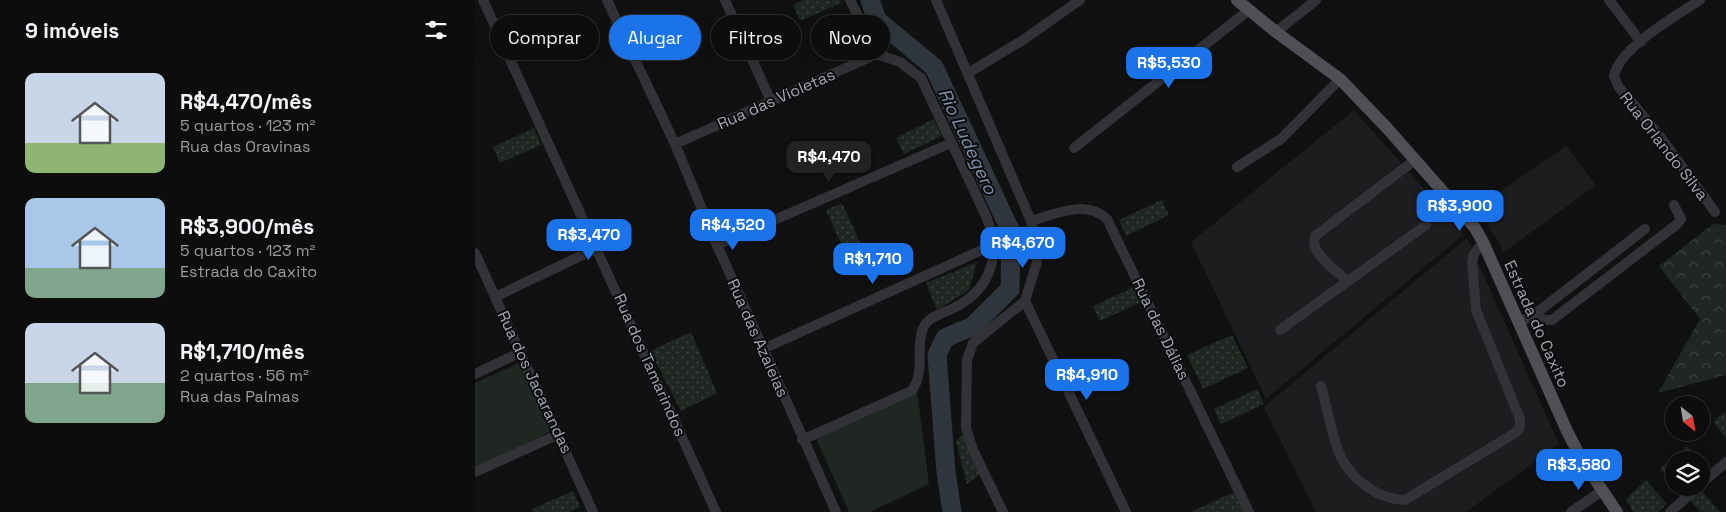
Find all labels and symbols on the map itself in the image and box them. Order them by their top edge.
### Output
pin: R$5,530 [1123,46,1215,89]
street label: Rua das Violetas [714,64,838,134]
water label: Rio Ludegero [933,84,1003,198]
street label: Rua Orlando Silva [1615,87,1713,205]
pin: R$4,470 [783,140,875,183]
pin: R$3,900 [1414,190,1506,232]
pin: R$4,520 [687,208,779,251]
pin: R$3,470 [543,218,635,261]
pin: R$4,670 [977,226,1069,269]
pin: R$1,710 [827,242,919,285]
street label: Estrada do Caxito [1500,257,1574,391]
street label: Rua das Dálias [1127,275,1195,383]
street label: Rua das Azaleias [722,276,794,400]
street label: Rua dos Tamarindos [609,290,691,440]
street label: Rua dos Jacarandas [493,307,577,457]
pin: R$4,910 [1041,358,1133,401]
north arrow [1665,396,1710,441]
pin: R$3,580 [1533,448,1625,491]

